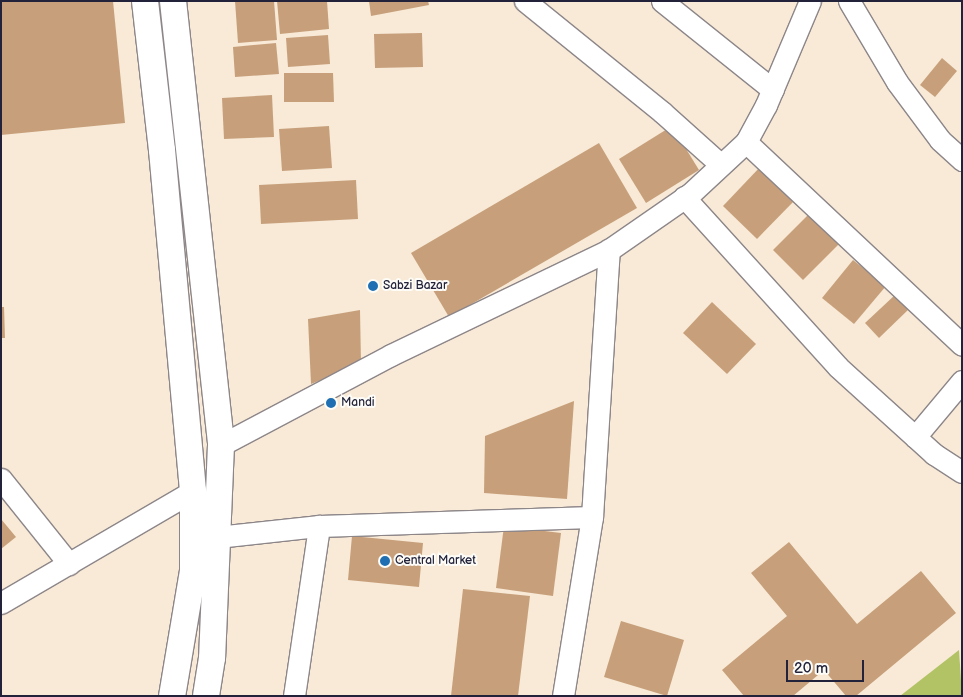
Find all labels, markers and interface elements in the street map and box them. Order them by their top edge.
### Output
place label: Sabzi Bazar [383,279,447,293]
marker: Sabzi Bazar [367,280,379,292]
place label: Mandi [341,396,375,410]
marker: Mandi [325,397,337,409]
place label: Central Market [395,554,476,568]
marker: Central Market [379,555,391,567]
scale bar [788,650,866,682]
text: 20 m [794,659,828,678]

